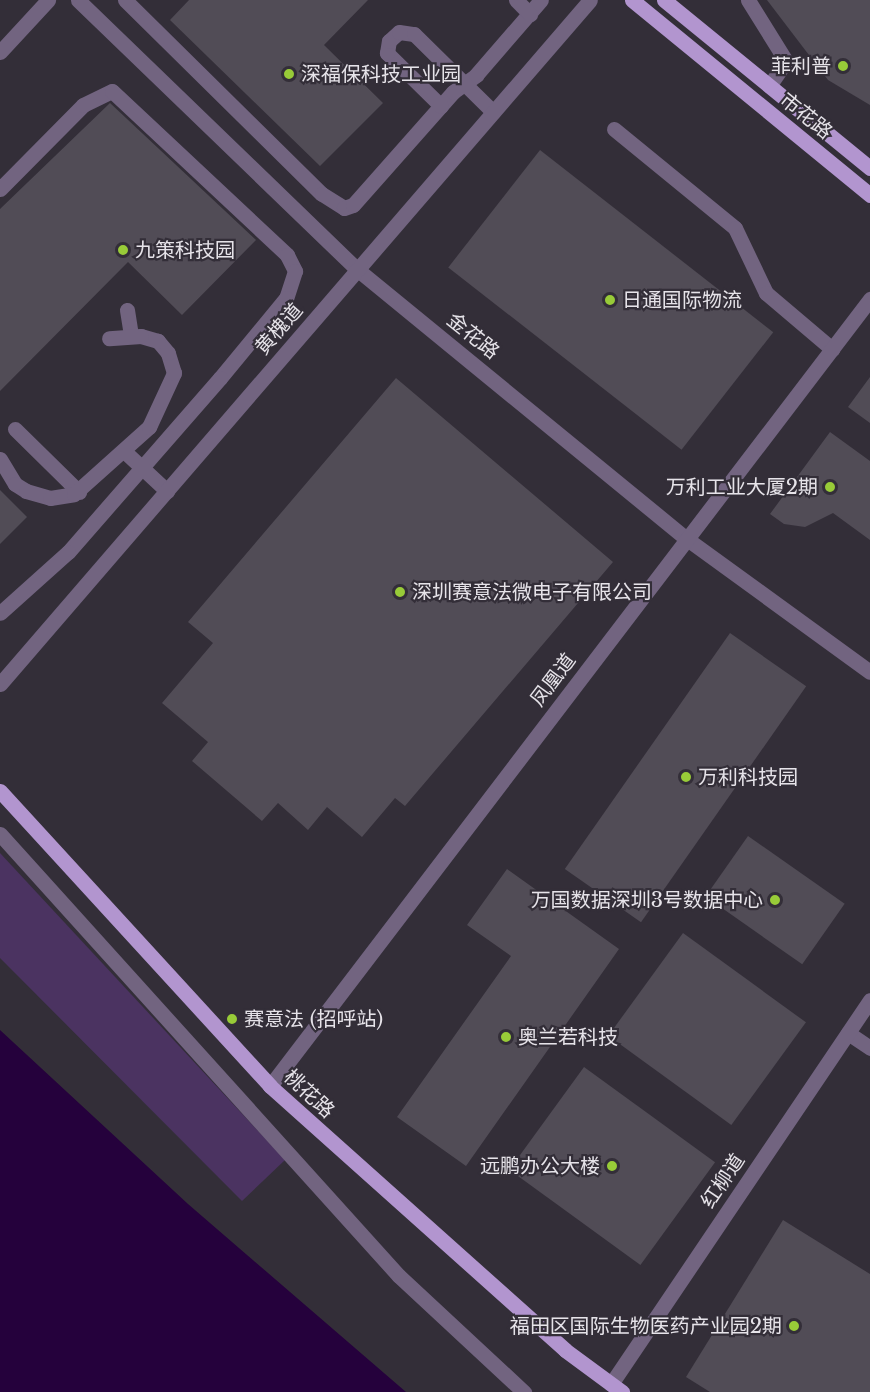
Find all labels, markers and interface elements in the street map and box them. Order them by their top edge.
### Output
place label: 菲利普 [771,54,831,78]
marker: 菲利普 [836,59,850,73]
place label: 深福保科技工业园 [301,62,461,86]
marker: 深福保科技工业园 [282,67,296,81]
street label: 市花路 [775,88,837,144]
place label: 九策科技园 [135,238,235,262]
marker: 九策科技园 [116,243,130,257]
place label: 日通国际物流 [622,288,742,312]
marker: 日通国际物流 [603,293,617,307]
street label: 黄槐道 [250,298,308,360]
street label: 金花路 [442,308,504,364]
place label: 万利工业大厦2期 [666,475,818,499]
marker: 万利工业大厦2期 [823,480,837,494]
place label: 深圳赛意法微电子有限公司 [412,580,652,604]
marker: 深圳赛意法微电子有限公司 [393,585,407,599]
street label: 凤凰道 [525,649,581,711]
place label: 万利科技园 [698,765,798,789]
marker: 万利科技园 [679,770,693,784]
place label: 万国数据深圳3号数据中心 [531,888,763,912]
marker: 万国数据深圳3号数据中心 [768,893,782,907]
place label: 赛意法 (招呼站) [244,1007,383,1031]
marker: 赛意法 (招呼站) [225,1012,239,1026]
place label: 奥兰若科技 [518,1025,618,1049]
marker: 奥兰若科技 [499,1030,513,1044]
street label: 桃花路 [279,1065,339,1123]
street label: 红柳道 [696,1149,750,1213]
place label: 远鹏办公大楼 [480,1154,600,1178]
marker: 远鹏办公大楼 [605,1159,619,1173]
place label: 福田区国际生物医药产业园2期 [510,1314,782,1338]
marker: 福田区国际生物医药产业园2期 [787,1319,801,1333]

